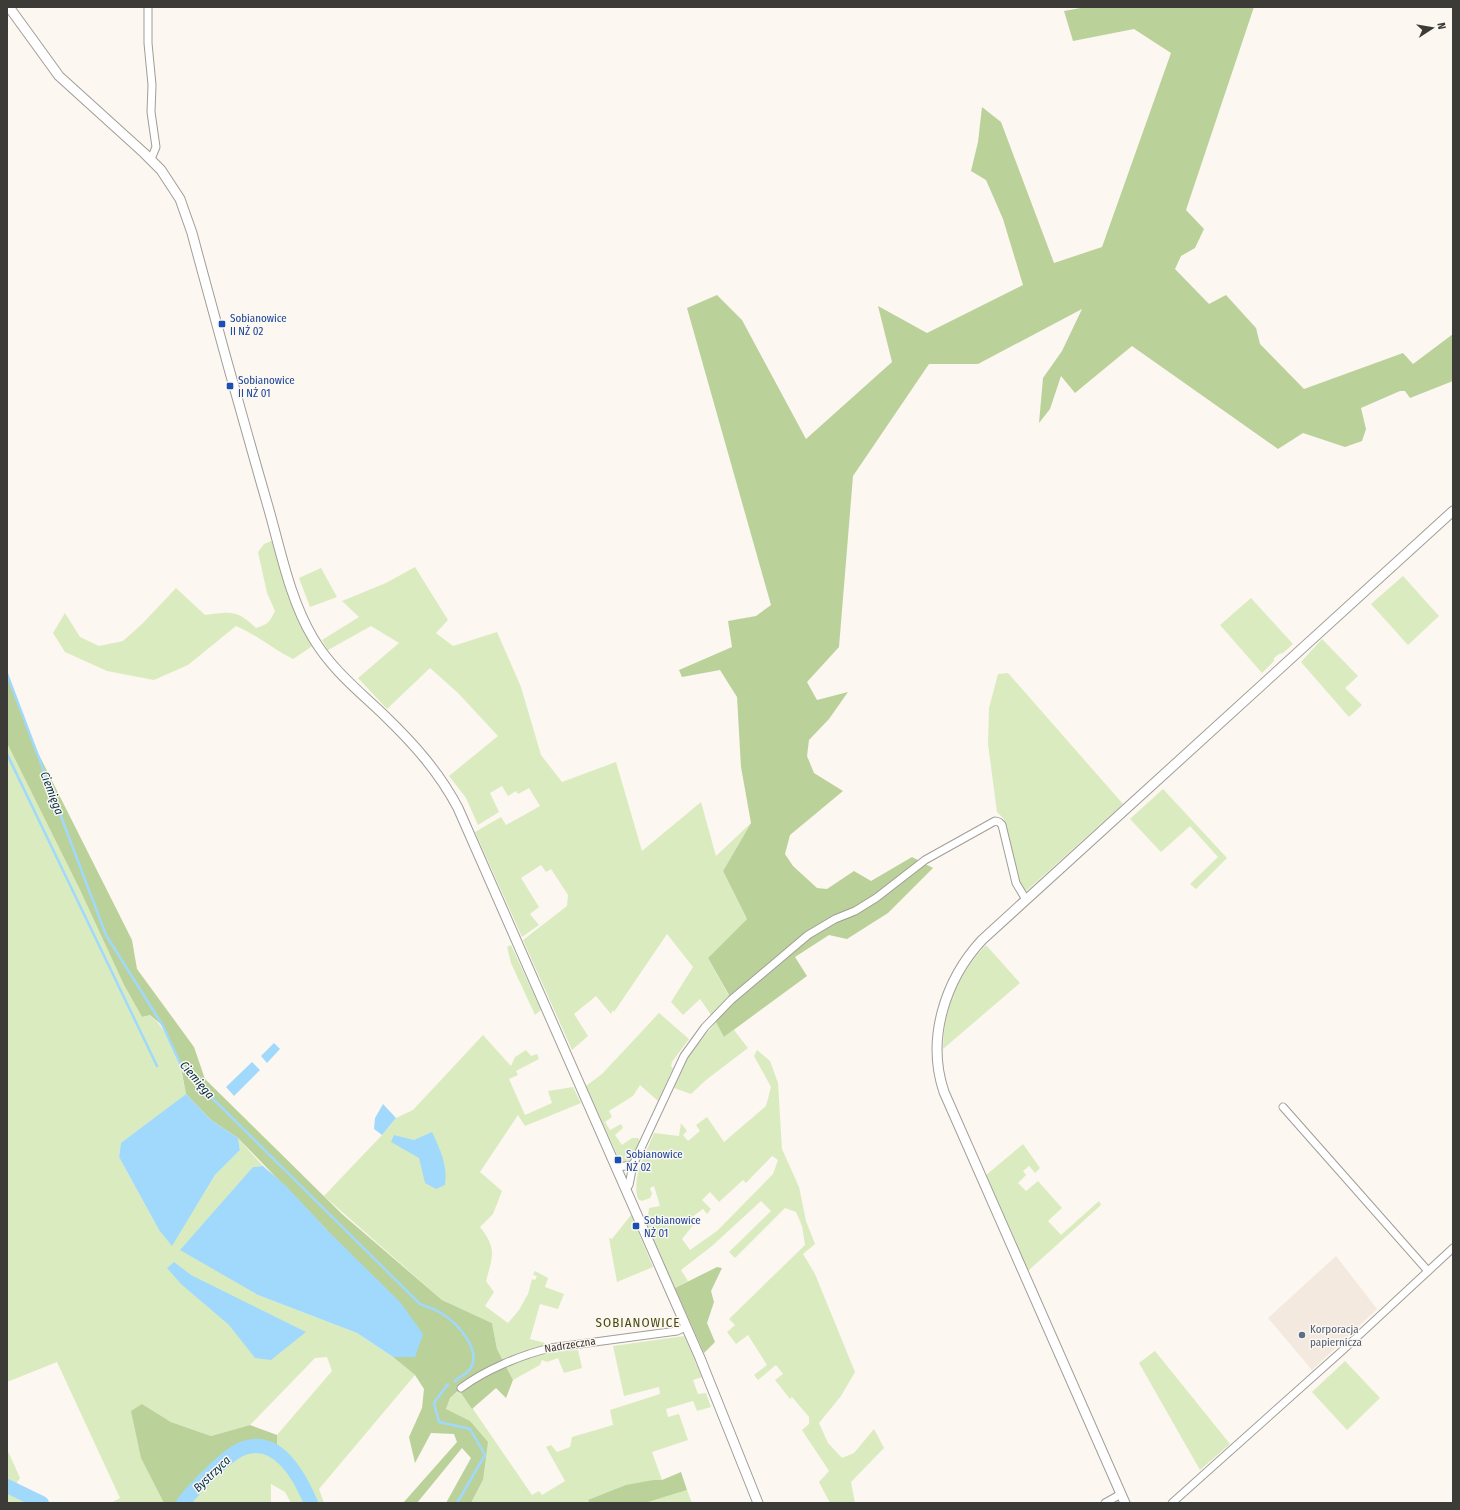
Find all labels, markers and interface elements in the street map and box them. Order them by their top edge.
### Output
north arrow [1412,8,1452,48]
text: N [1434,21,1448,31]
place label: Sobianowice II NŻ 02 [230,312,287,338]
marker: Sobianowice II NŻ 02 [217,319,227,329]
place label: Sobianowice II NŻ 01 [238,374,295,400]
marker: Sobianowice II NŻ 01 [225,381,235,391]
water label: Ciemięga [37,769,67,817]
water label: Ciemięga [177,1058,217,1102]
place label: Sobianowice NŻ 02 [626,1148,683,1174]
marker: Sobianowice NŻ 02 [613,1155,623,1165]
place label: Sobianowice NŻ 01 [644,1214,701,1240]
marker: Sobianowice NŻ 01 [631,1221,641,1231]
district label: SOBIANOWICE [596,1315,680,1330]
place label: Korporacja papiernicza [1310,1323,1362,1349]
marker: Korporacja papiernicza [1297,1330,1307,1340]
street label: Nadrzeczna [543,1335,597,1355]
water label: Bystrzyca [191,1453,233,1495]

